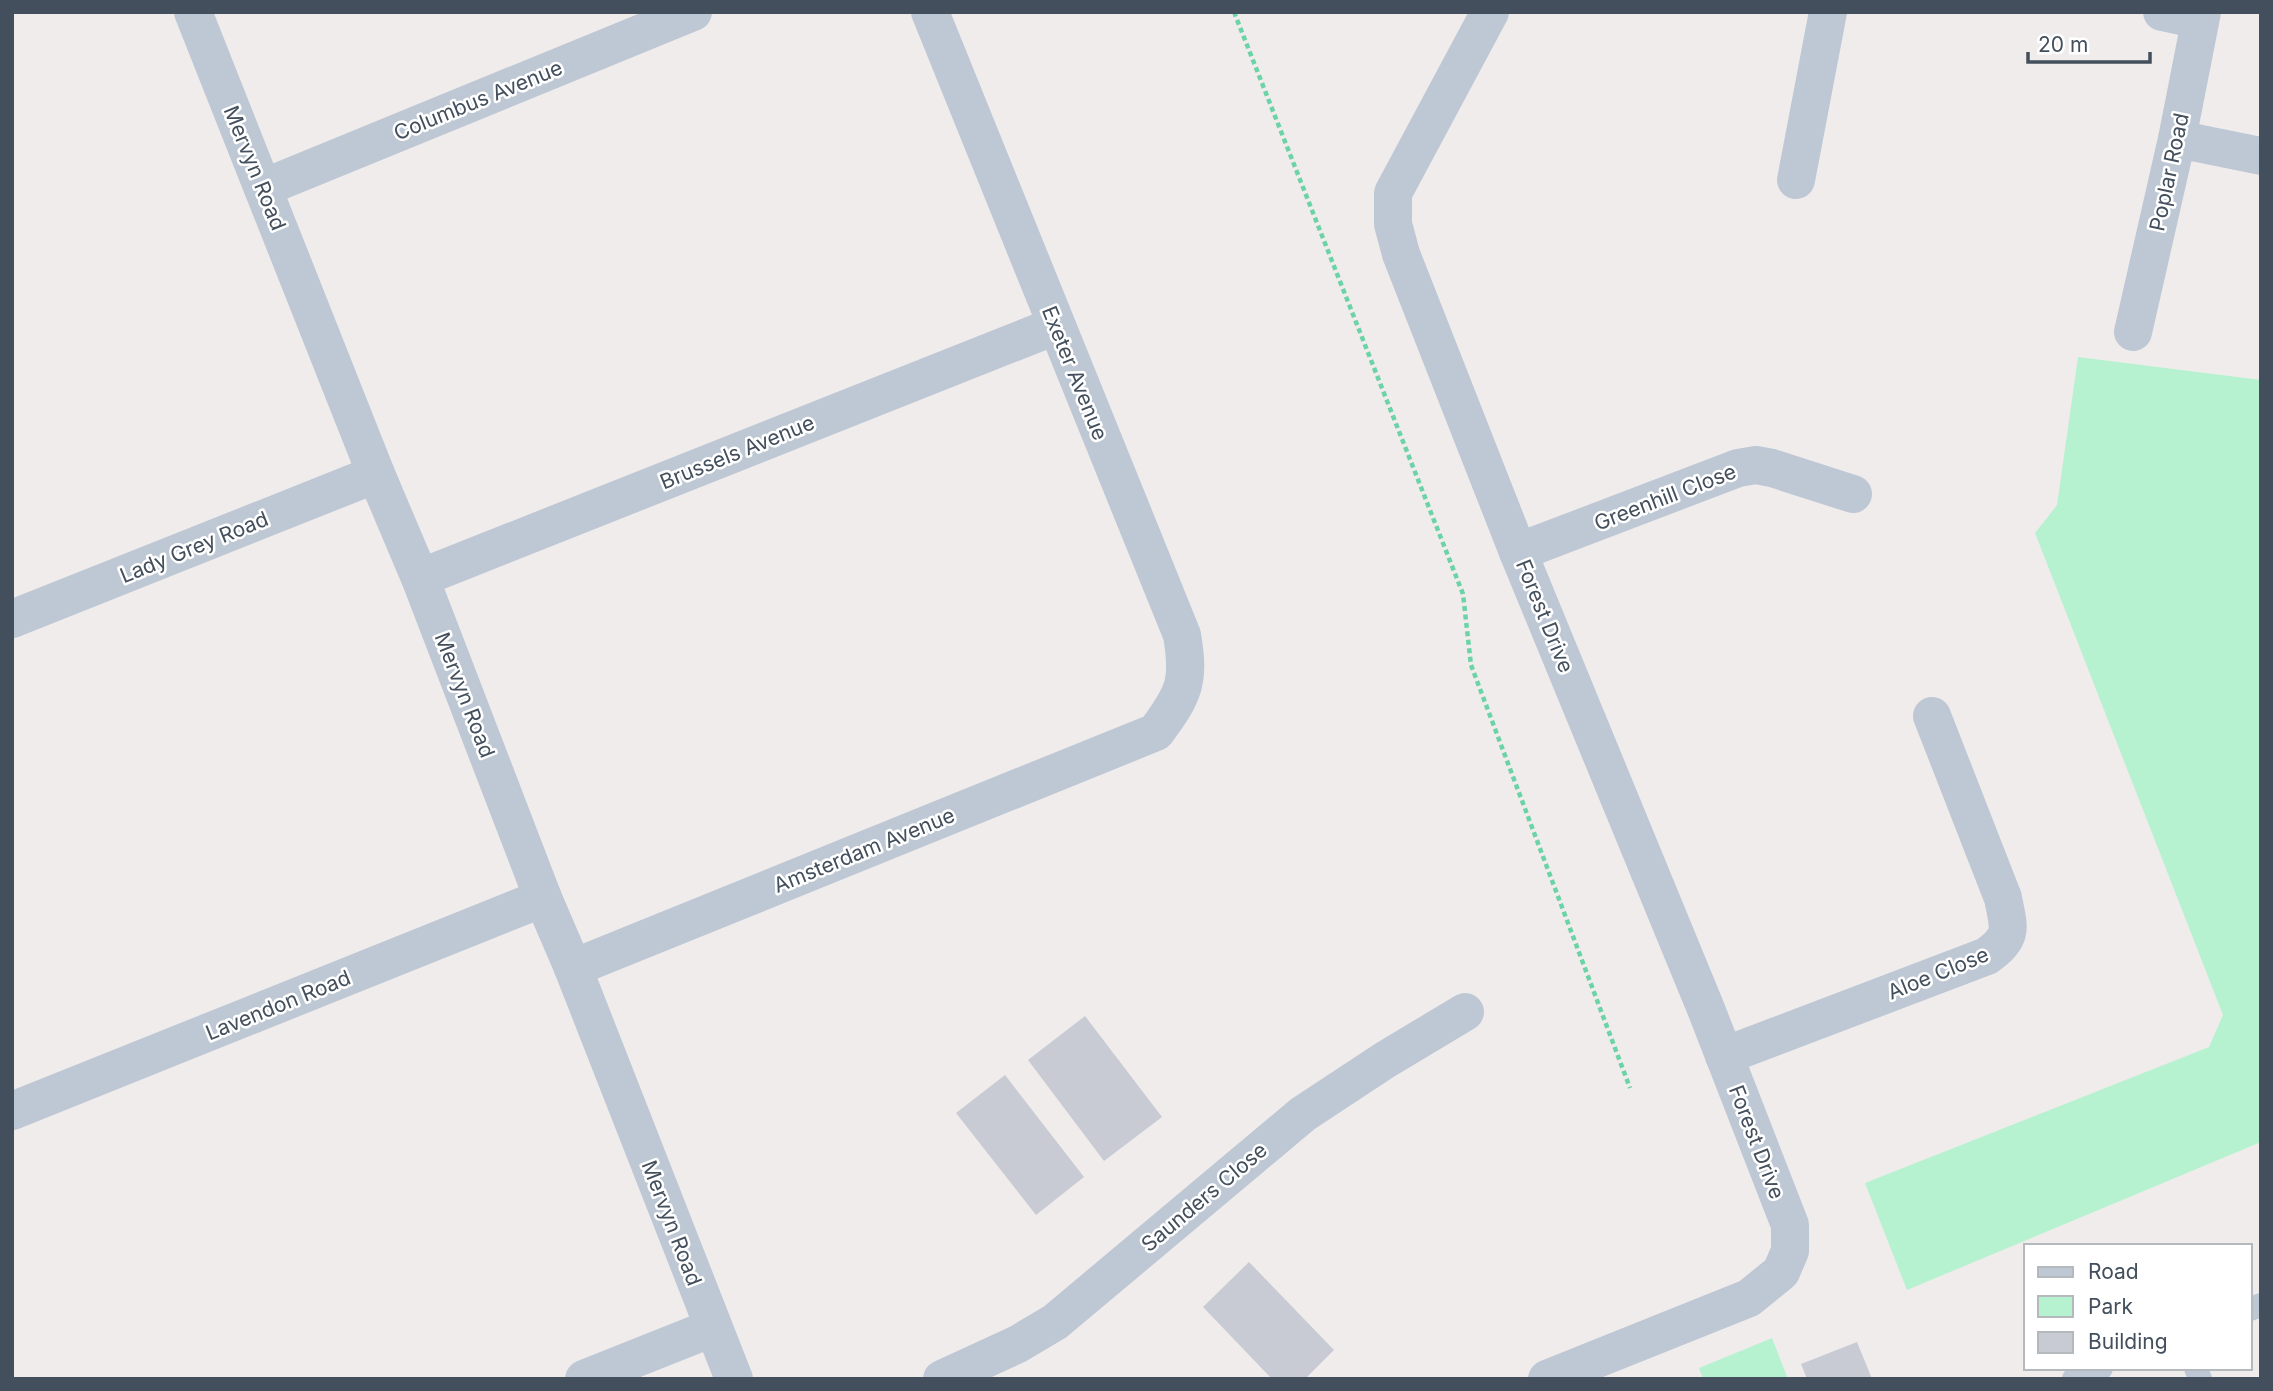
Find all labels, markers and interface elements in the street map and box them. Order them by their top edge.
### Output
scale bar [2028,21,2150,65]
text: 20 m [2038,32,2088,57]
street label: Columbus Avenue [390,55,566,145]
street label: Mervyn Road [219,102,291,234]
street label: Poplar Road [2144,111,2194,233]
street label: Exeter Avenue [1037,302,1113,444]
street label: Brussels Avenue [656,410,818,494]
street label: Greenhill Close [1590,458,1740,536]
street label: Lady Grey Road [116,506,272,588]
street label: Forest Drive [1511,556,1579,676]
street label: Mervyn Road [430,629,500,761]
street label: Amsterdam Avenue [770,802,958,898]
street label: Aloe Close [1884,941,1992,1005]
street label: Lavendon Road [202,965,354,1045]
street label: Forest Drive [1724,1082,1790,1202]
street label: Saunders Close [1136,1137,1272,1257]
street label: Mervyn Road [637,1157,707,1289]
legend [2024,1244,2252,1370]
text: Road [2088,1259,2139,1284]
text: Park [2088,1294,2133,1319]
text: Building [2088,1329,2168,1354]

